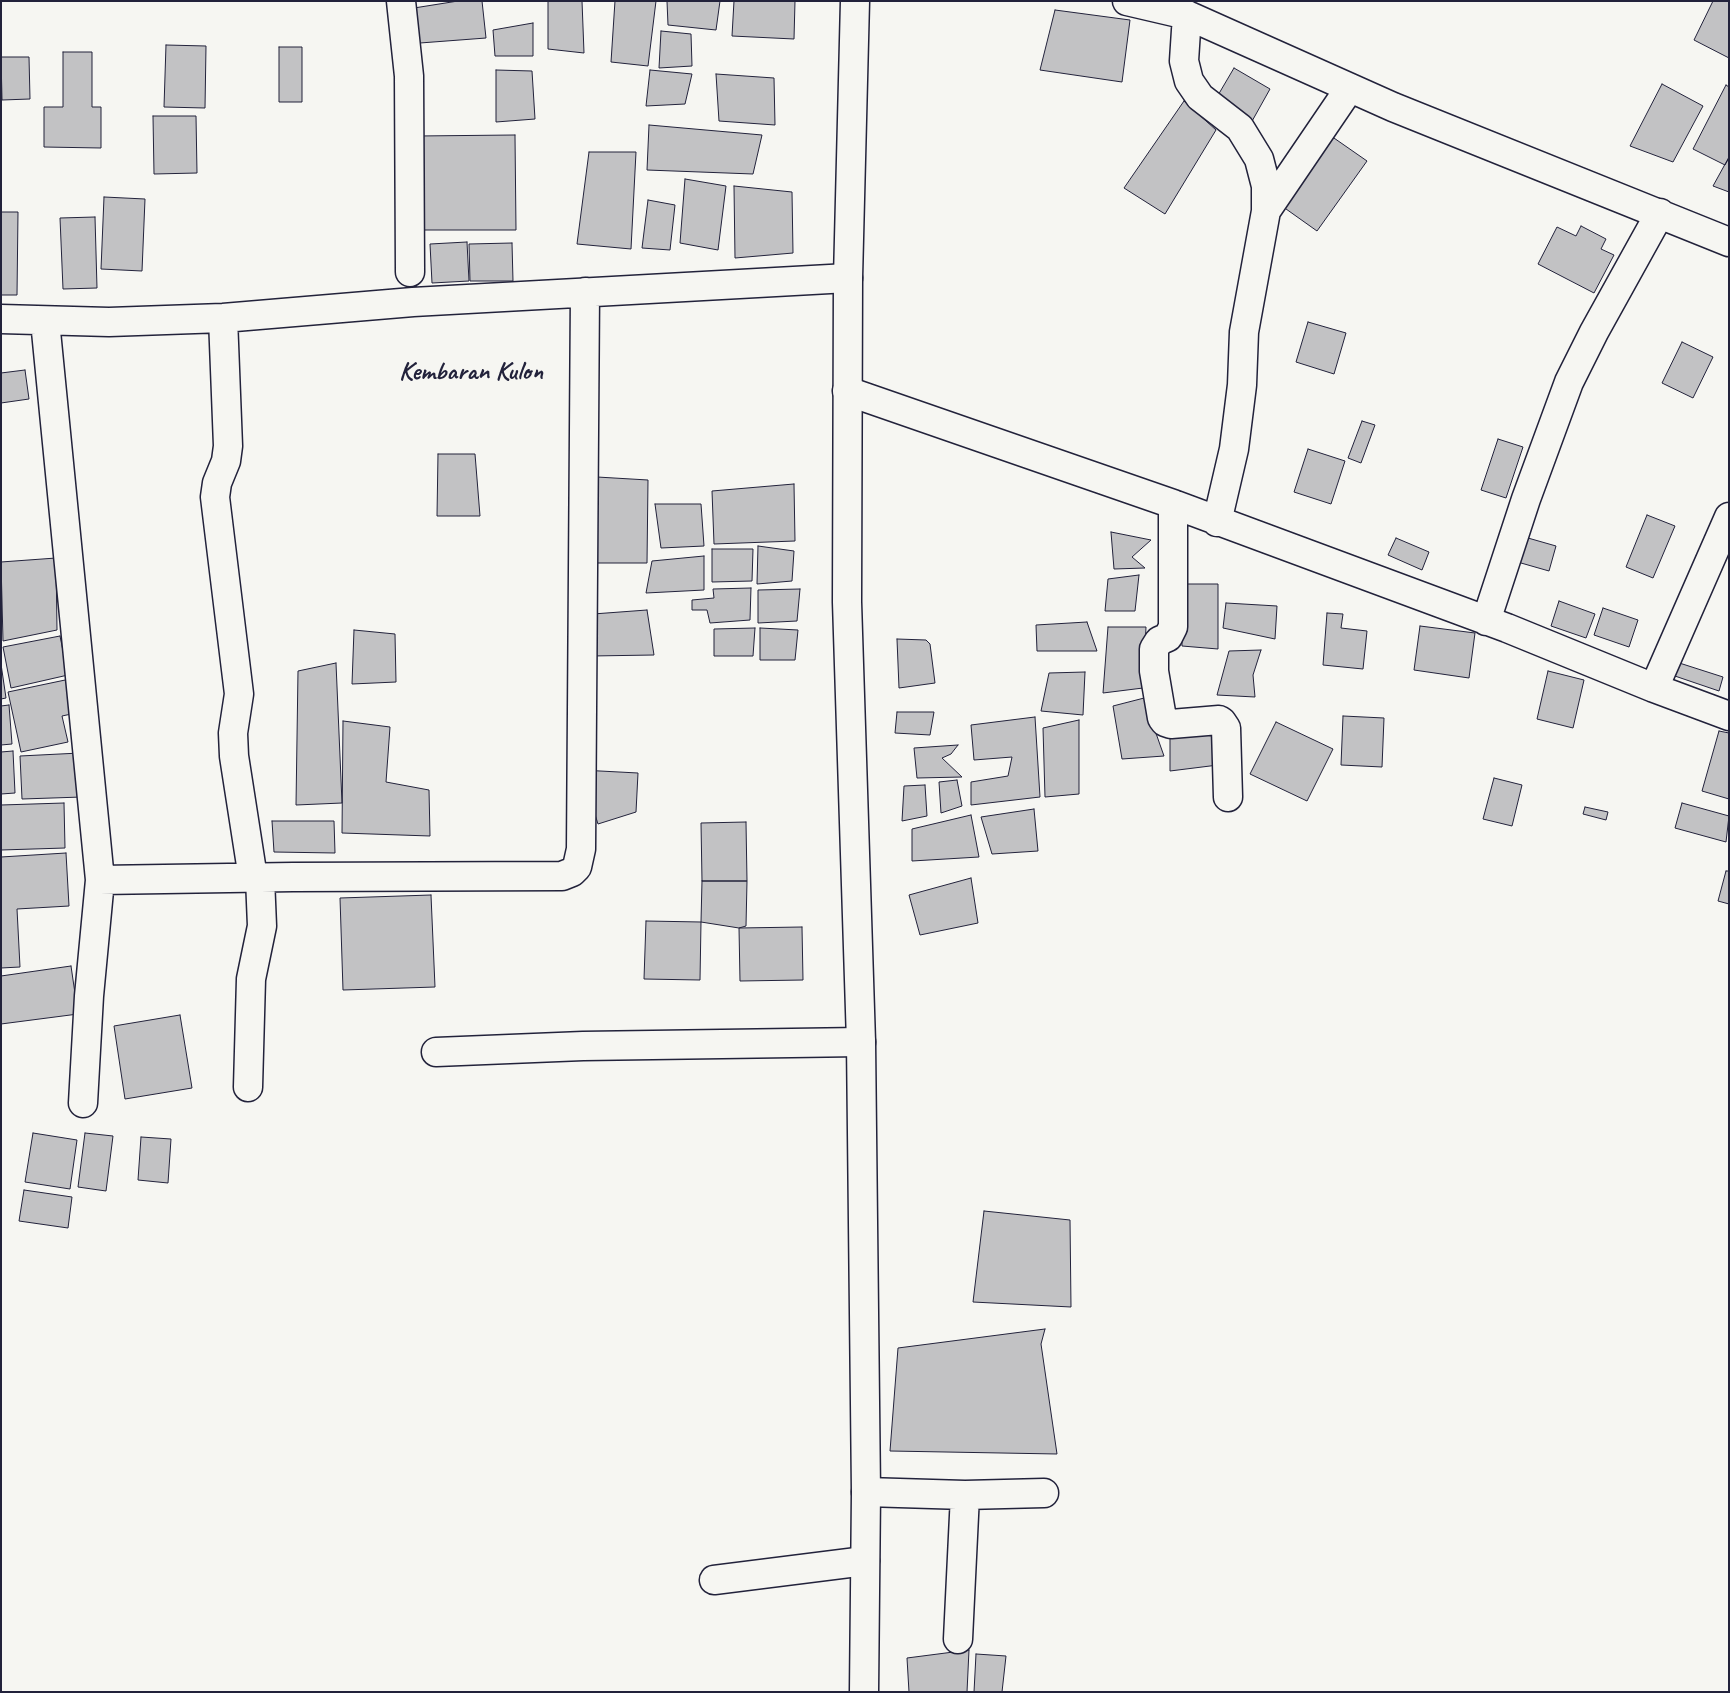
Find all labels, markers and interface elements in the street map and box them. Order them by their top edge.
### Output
district label: Kembaran Kulon [399,356,543,388]

